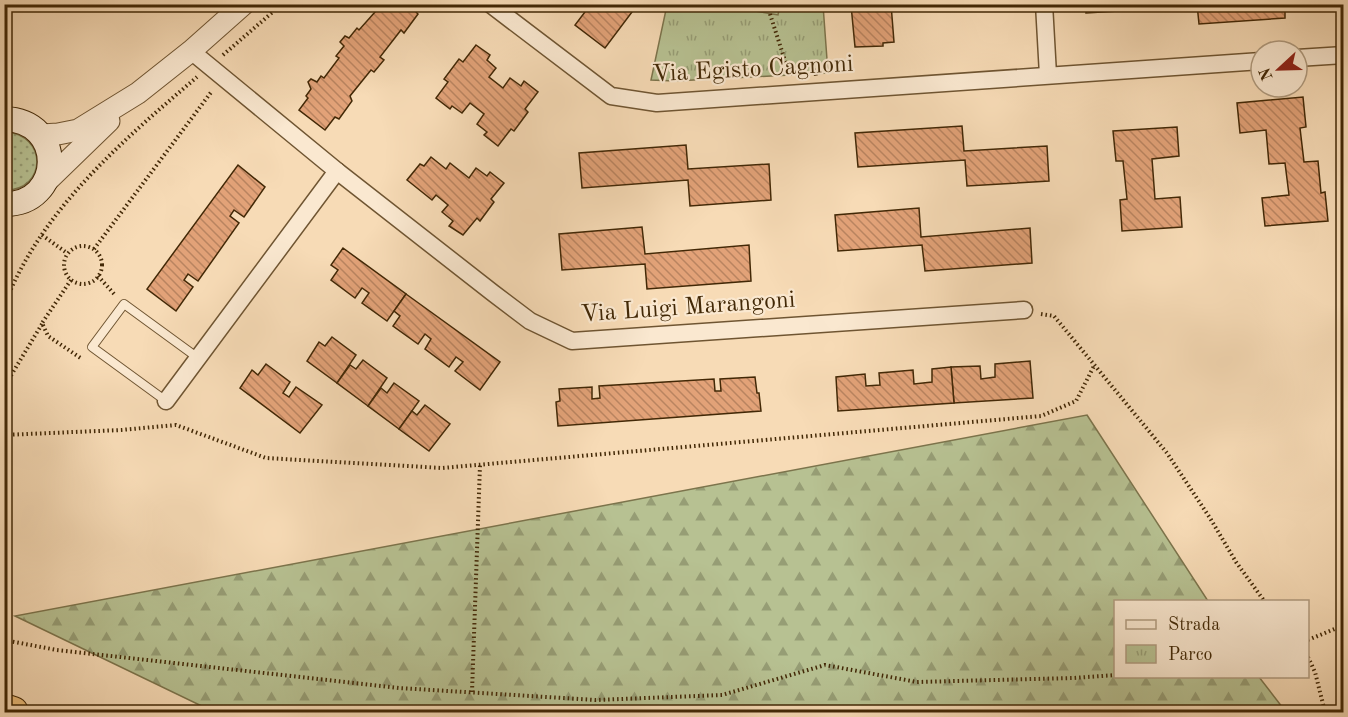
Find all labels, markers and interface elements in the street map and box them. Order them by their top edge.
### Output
north arrow [1249,39,1309,99]
street label: Via Egisto Cagnoni [652,53,854,87]
text: N [1257,64,1277,83]
street label: Via Luigi Marangoni [580,289,796,327]
legend [1114,600,1309,678]
text: Strada [1168,616,1220,634]
text: Parco [1168,646,1213,664]

